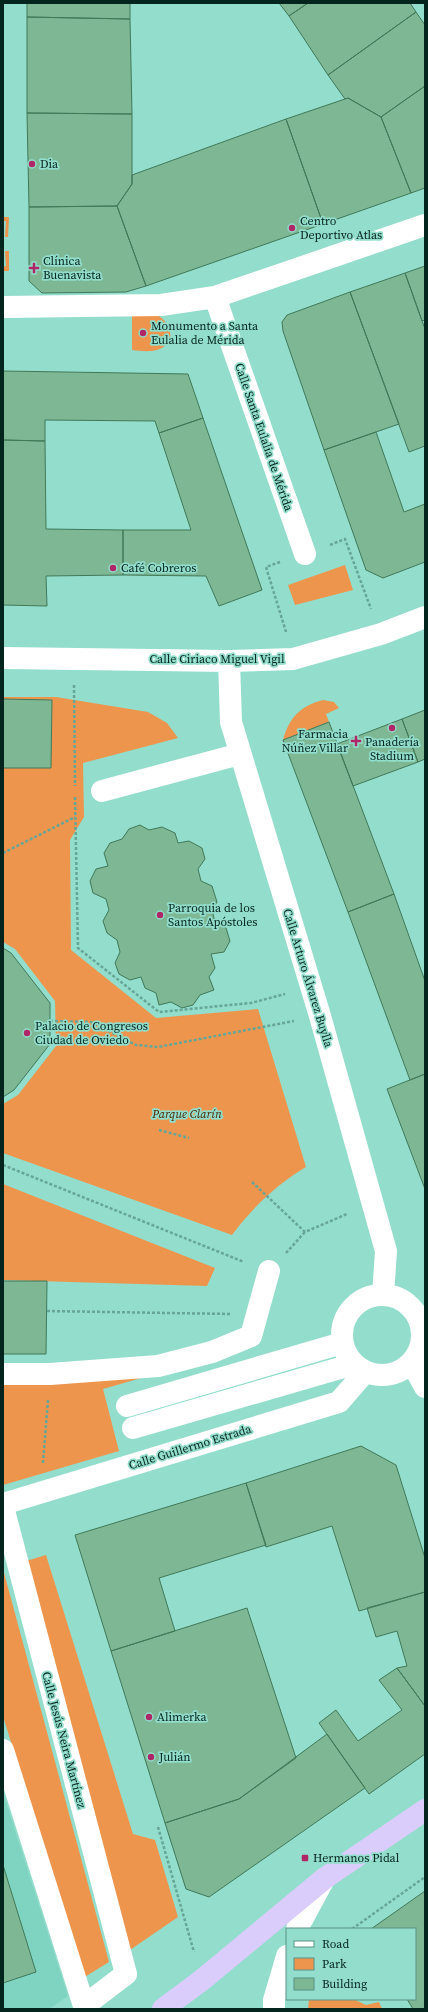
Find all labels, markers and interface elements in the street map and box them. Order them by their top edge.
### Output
place label: Dia [40,156,59,172]
marker: Dia [27,159,37,169]
place label: Centro Deportivo Atlas [300,213,382,243]
marker: Centro Deportivo Atlas [287,223,297,233]
place label: Clínica Buenavista [43,253,102,283]
marker: Clínica Buenavista [28,262,40,274]
place label: Monumento a Santa Eulalia de Mérida [151,318,259,348]
marker: Monumento a Santa Eulalia de Mérida [138,328,148,338]
street label: Calle Santa Eulalia de Mérida [231,361,297,514]
place label: Café Cobreros [121,560,196,576]
marker: Café Cobreros [108,563,118,573]
street label: Calle Ciriaco Miguel Vigil [149,651,285,667]
marker: Panadería Stadium [387,723,397,733]
place label: Farmacia Núñez Villar [282,726,349,756]
place label: Panadería Stadium [365,734,420,764]
marker: Farmacia Núñez Villar [351,736,361,746]
place label: Parroquia de los Santos Apóstoles [168,900,258,930]
street label: Calle Arturo Álvarez Buylla [279,907,337,1050]
marker: Parroquia de los Santos Apóstoles [155,910,165,920]
place label: Palacio de Congresos Ciudad de Oviedo [35,1018,148,1048]
marker: Palacio de Congresos Ciudad de Oviedo [22,1028,32,1038]
park label: Parque Clarín [151,1106,222,1122]
street label: Calle Guillermo Estrada [127,1420,254,1473]
street label: Calle Jesús Neira Martínez [38,1670,90,1811]
place label: Alimerka [157,1709,208,1725]
marker: Alimerka [144,1712,154,1722]
place label: Julián [158,1749,191,1765]
marker: Julián [146,1752,156,1762]
place label: Hermanos Pidal [313,1850,400,1866]
marker: Hermanos Pidal [300,1853,310,1863]
legend [286,1928,416,2000]
text: Road [322,1936,349,1952]
text: Park [322,1956,347,1972]
text: Building [322,1976,367,1992]

